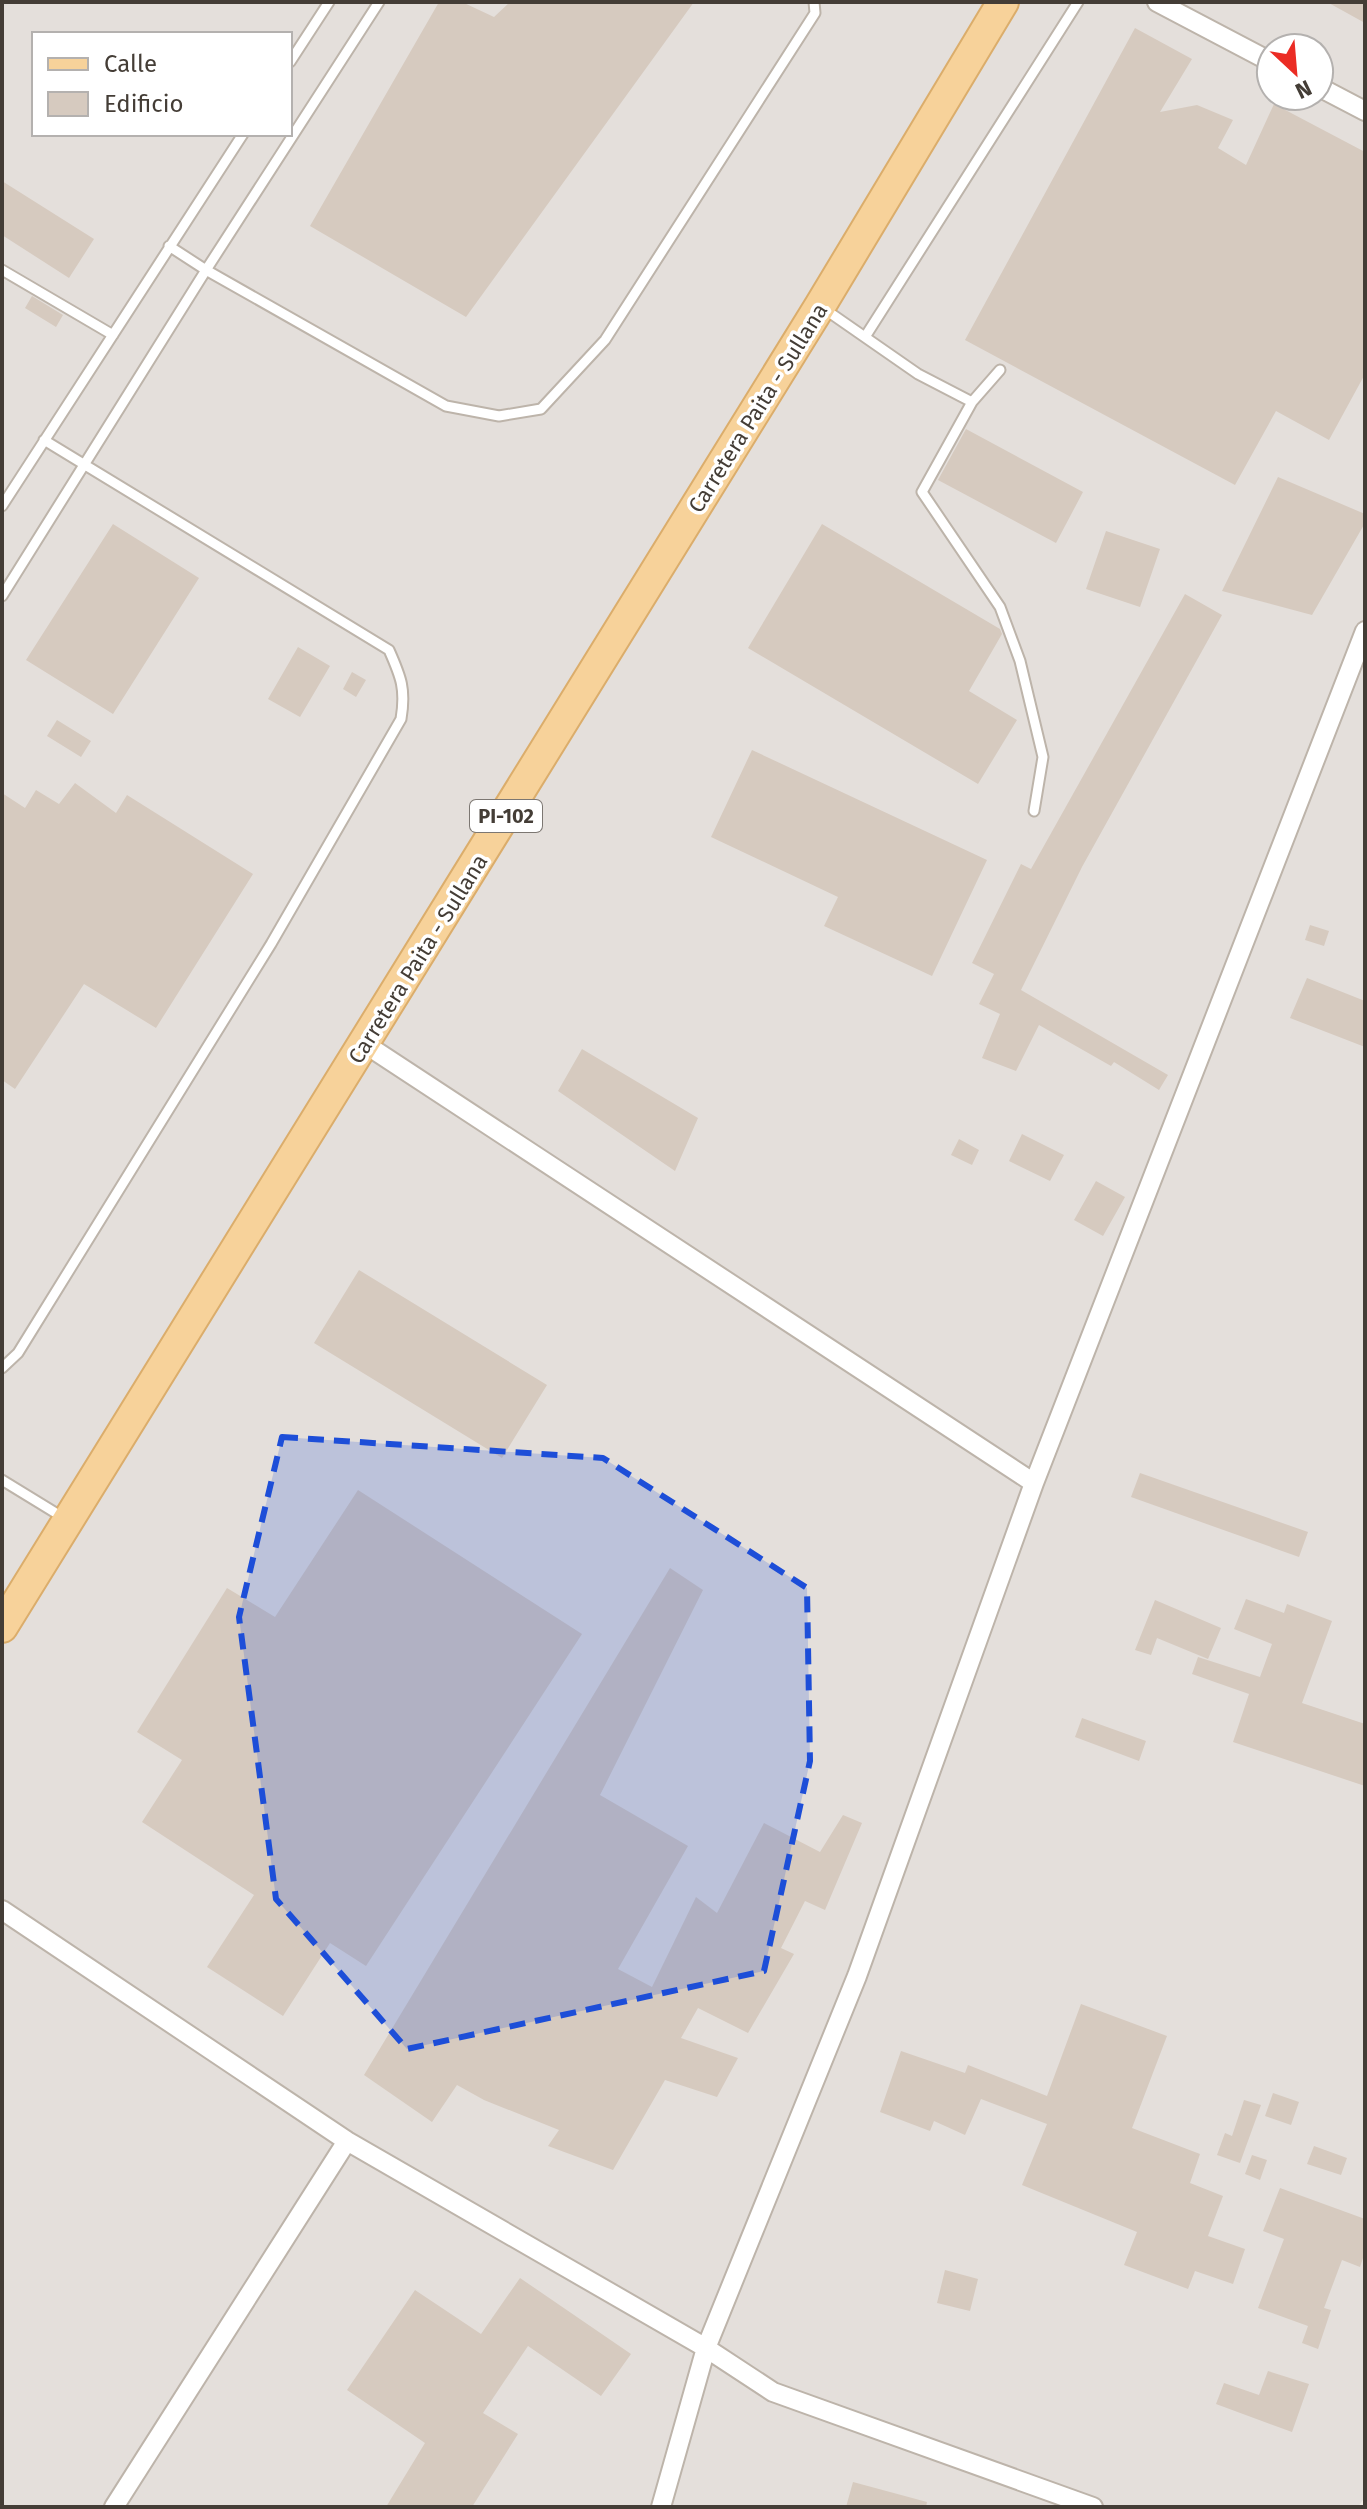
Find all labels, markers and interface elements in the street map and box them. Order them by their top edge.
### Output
legend [32,32,292,136]
north arrow [1255,32,1335,112]
text: Calle [104,50,157,78]
text: N [1291,74,1316,105]
text: Edificio [104,90,184,118]
street label: Carretera Paita - Sullana [682,298,834,518]
road number: PI-102 [470,800,542,832]
street label: Carretera Paita - Sullana [342,849,494,1069]

